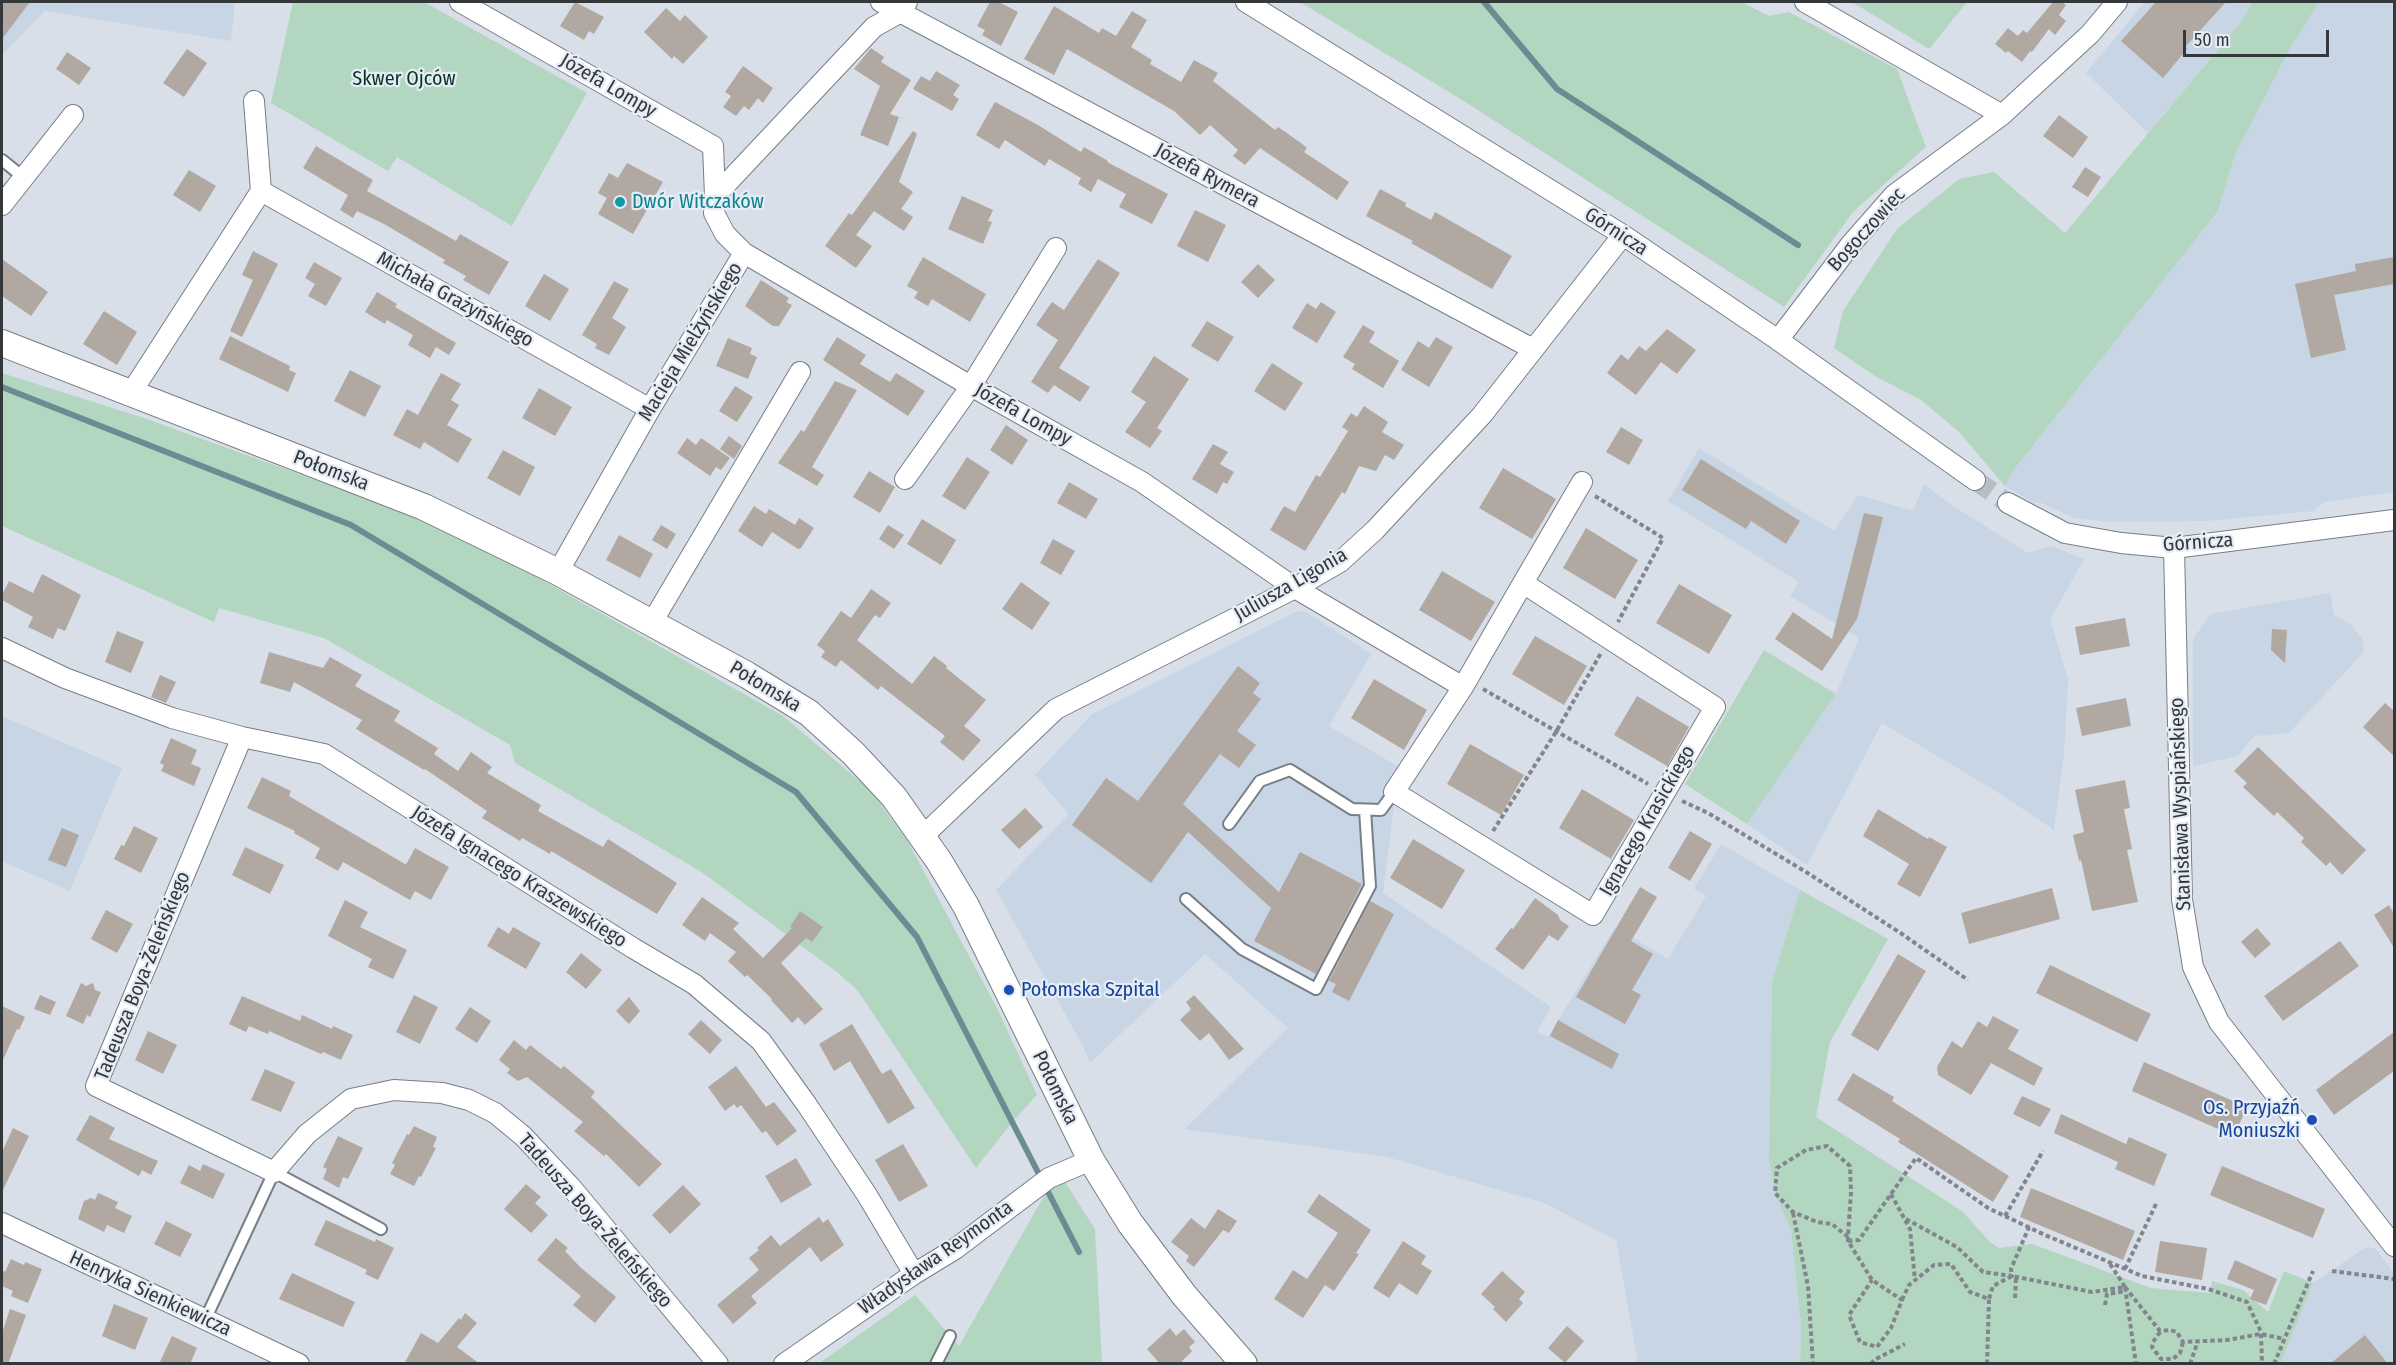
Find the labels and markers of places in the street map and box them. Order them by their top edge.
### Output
place label: Dwór Witczaków [632,190,764,214]
marker: Dwór Witczaków [613,195,627,209]
place label: Połomska Szpital [1021,978,1160,1002]
marker: Połomska Szpital [1002,983,1016,997]
place label: Os. Przyjaźń Moniuszki [2203,1096,2300,1143]
marker: Os. Przyjaźń Moniuszki [2305,1113,2319,1127]

